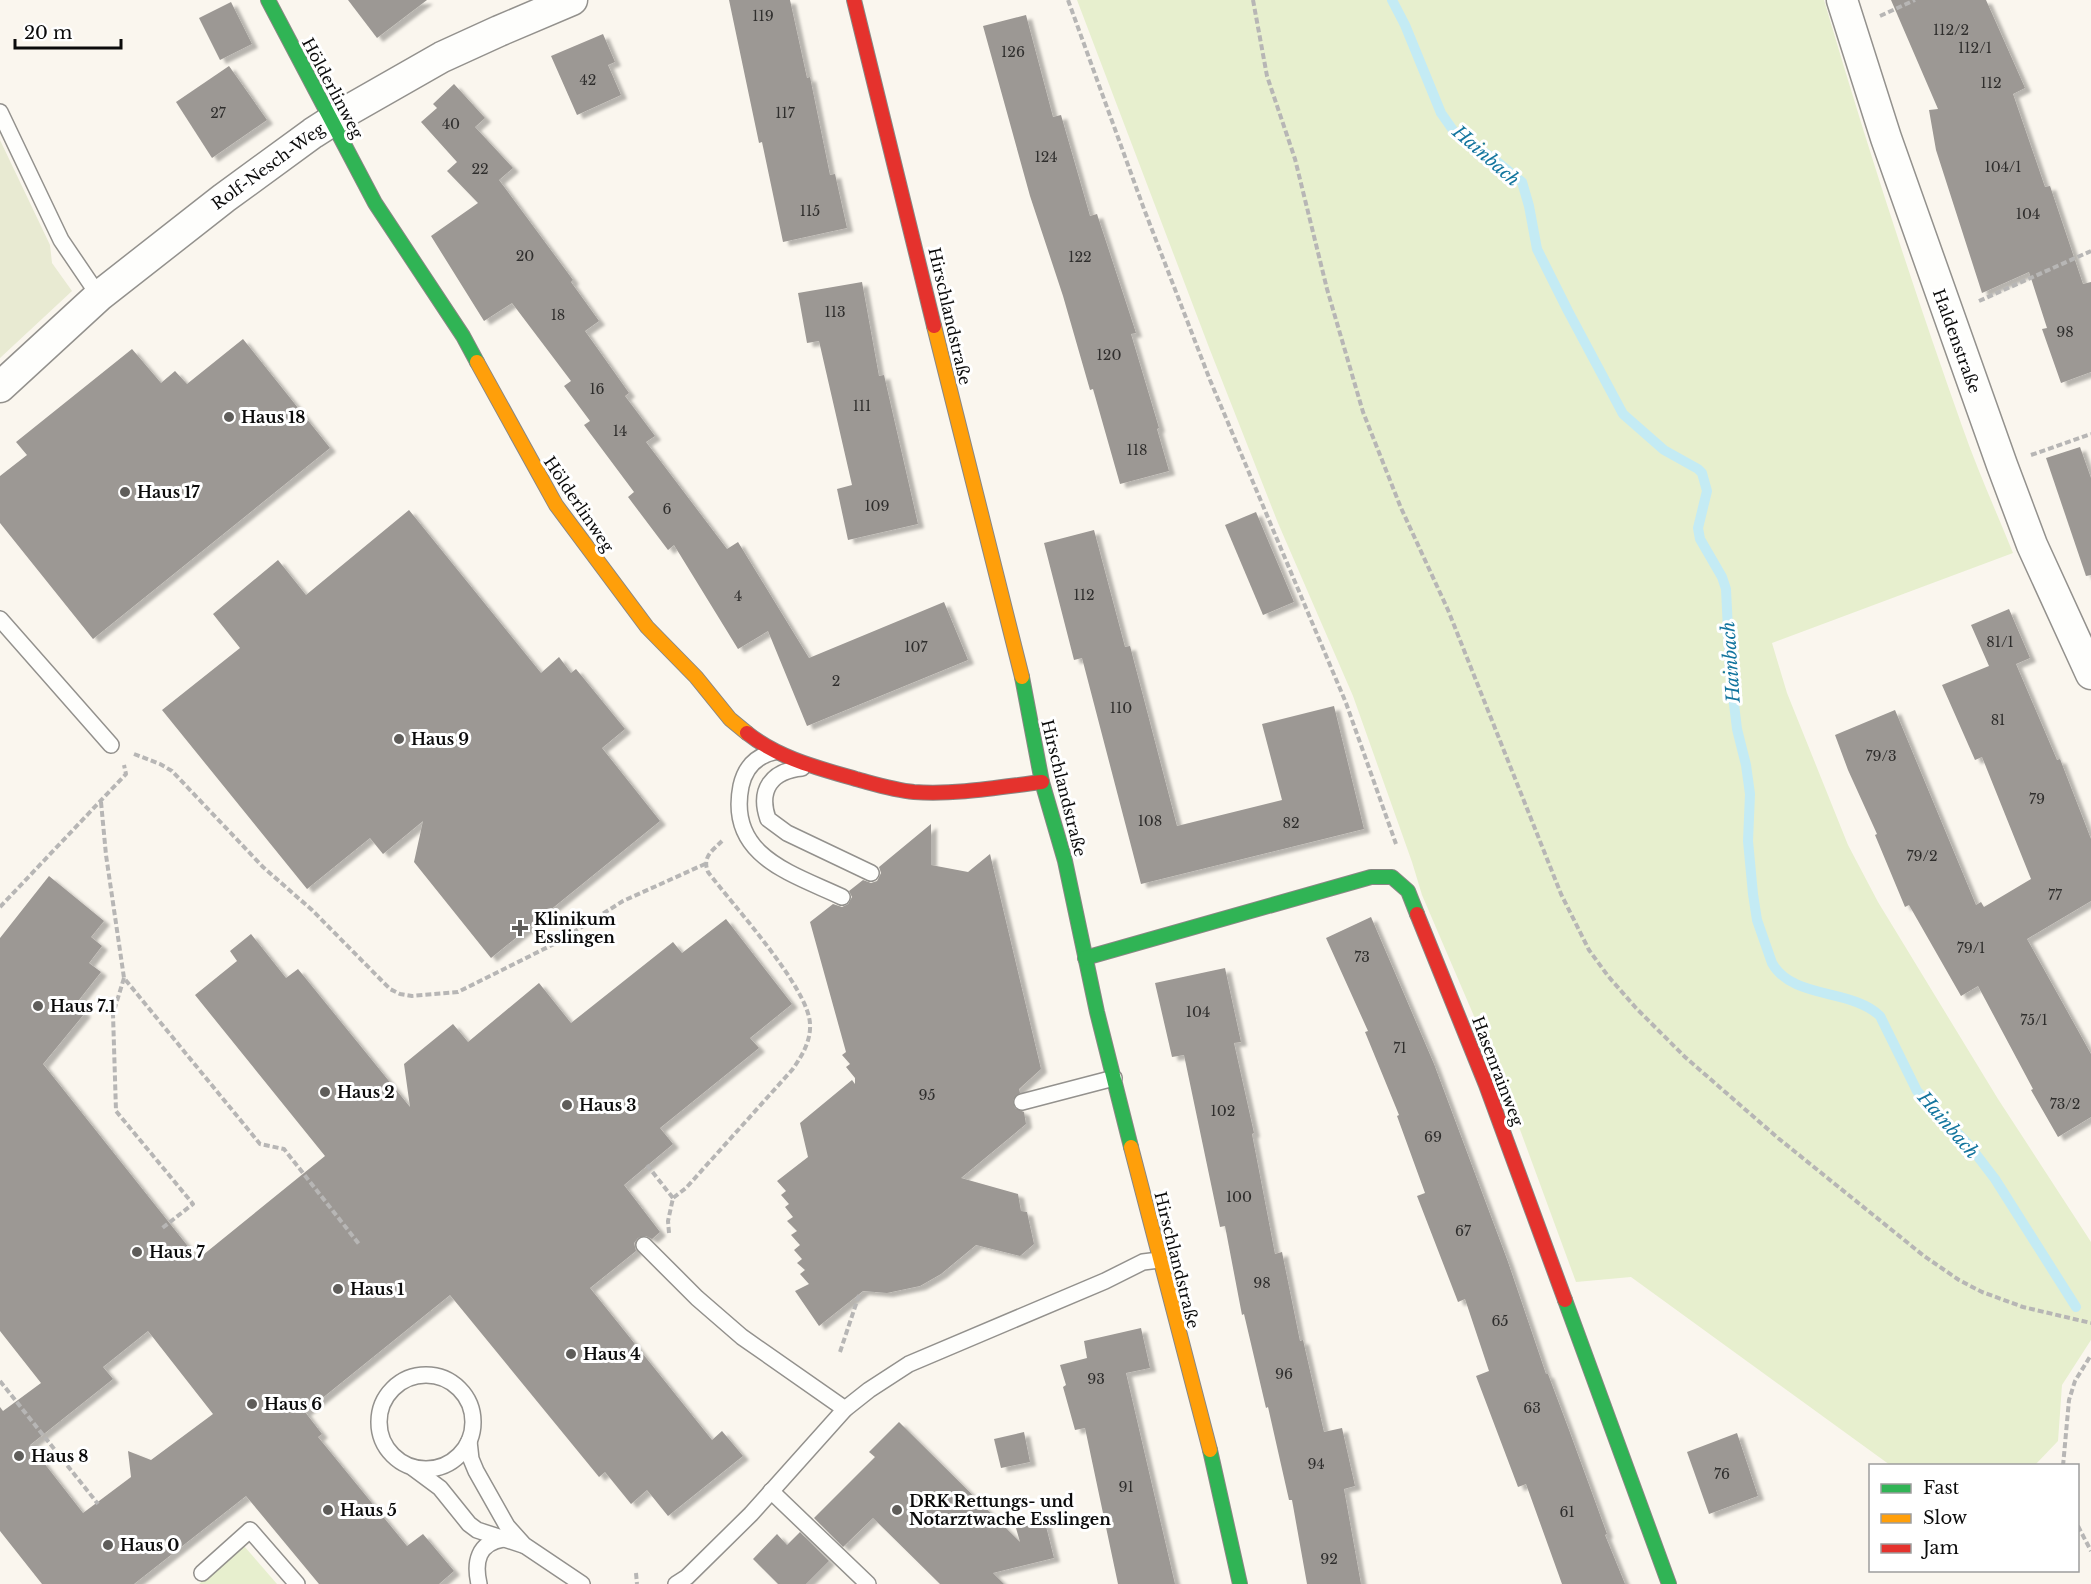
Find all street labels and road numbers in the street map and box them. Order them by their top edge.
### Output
street label: Hölderlinweg [298,34,368,142]
street label: Rolf-Nesch-Weg [208,118,329,214]
street label: Hirschlandstraße [924,245,976,387]
street label: Haldenstraße [1929,286,1985,396]
street label: Hölderlinweg [540,452,619,556]
street label: Hirschlandstraße [1037,717,1091,859]
street label: Hasenrainweg [1468,1013,1528,1129]
street label: Hirschlandstraße [1150,1189,1204,1331]

